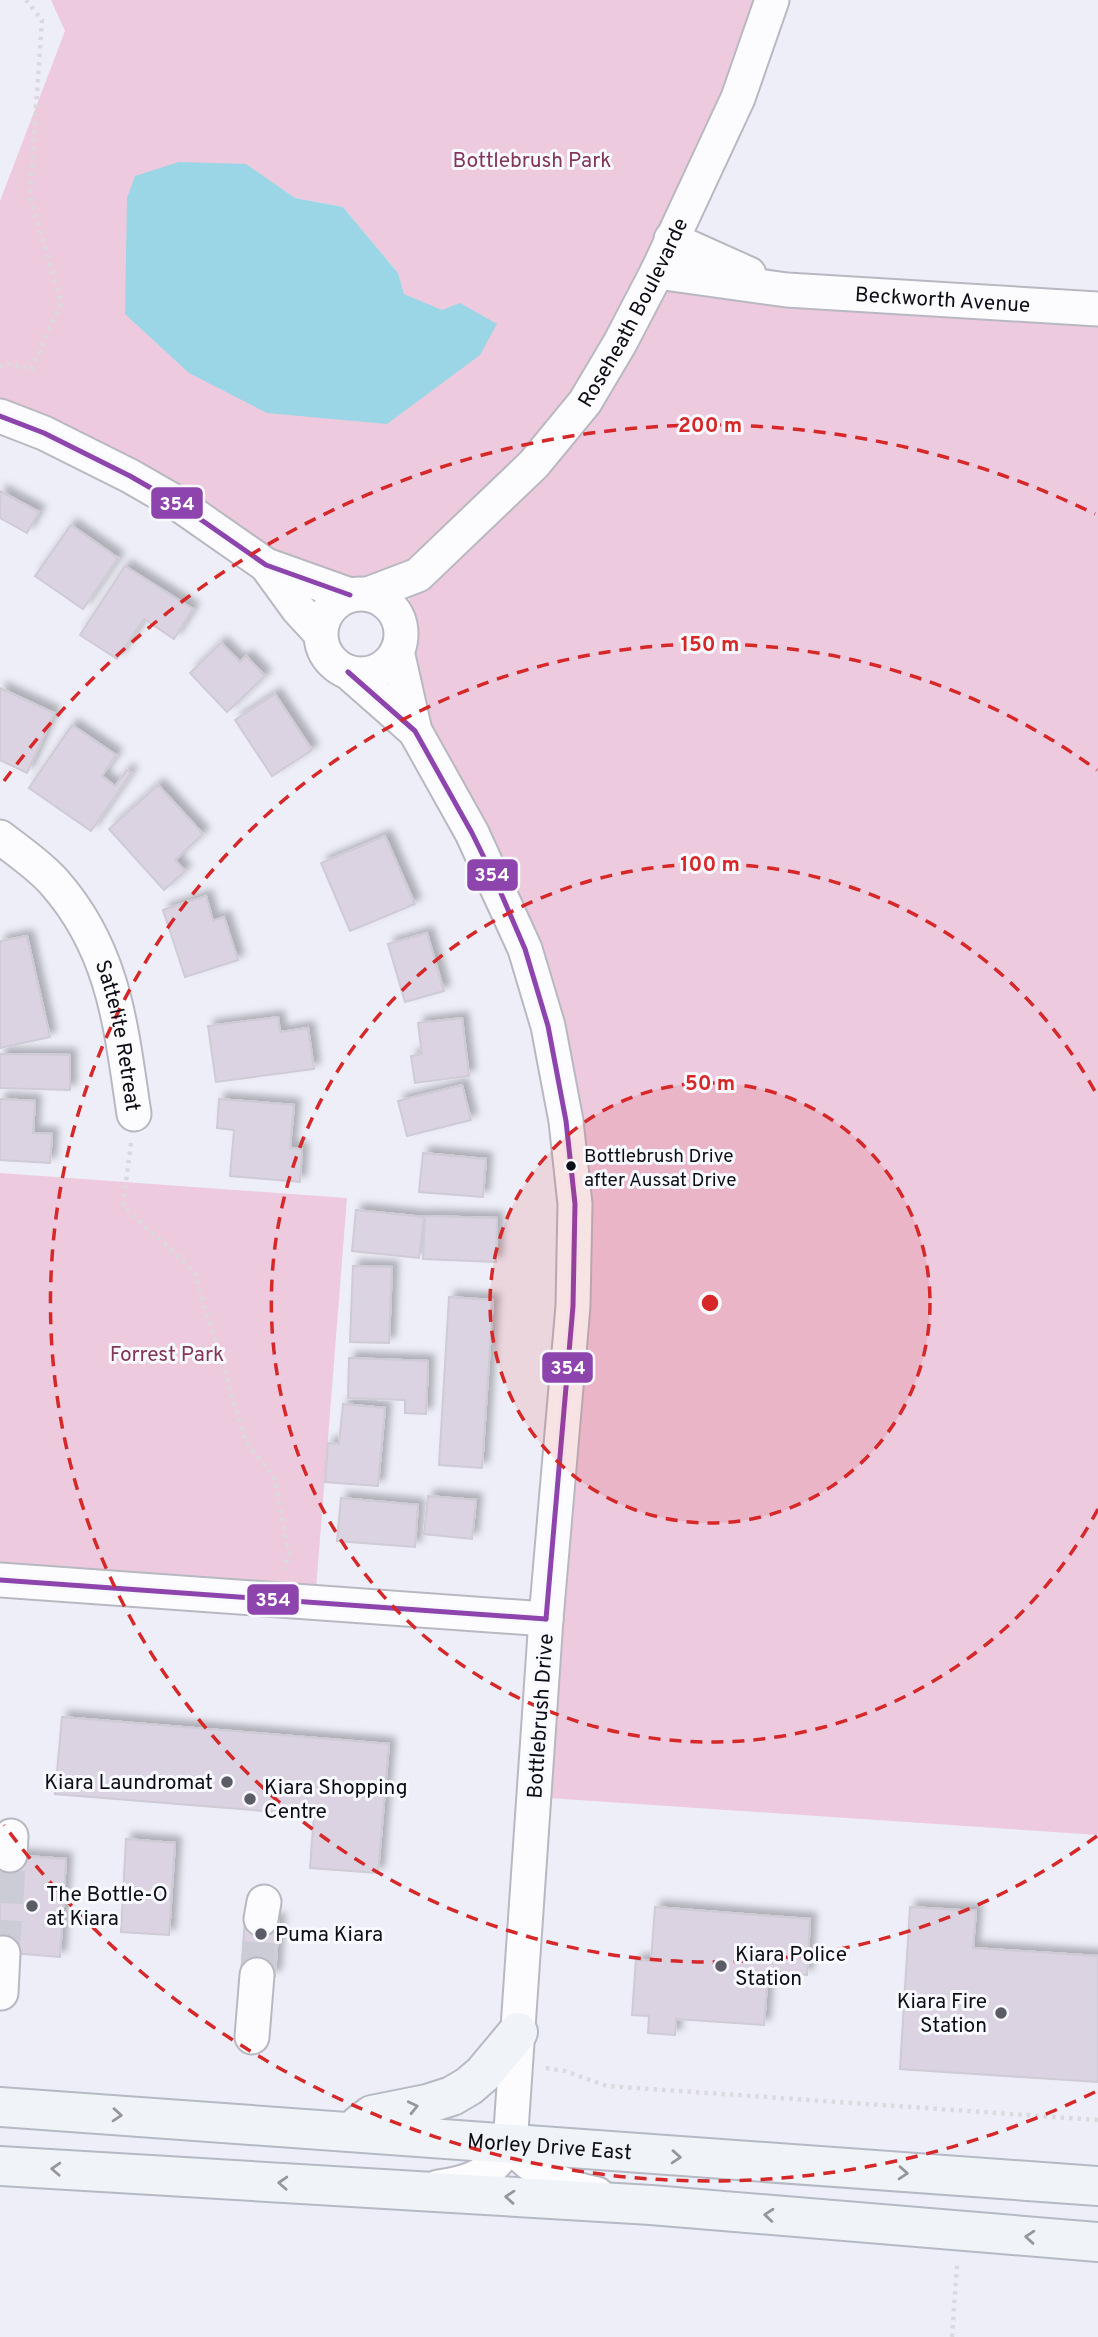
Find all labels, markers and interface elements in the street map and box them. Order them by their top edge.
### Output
park label: Bottlebrush Park [453,148,611,175]
street label: Roseheath Boulevarde [573,214,695,413]
street label: Beckworth Avenue [854,282,1031,320]
text: 200 m [678,413,742,440]
line badge: 354 [150,486,204,520]
text: 354 [159,493,195,517]
text: 150 m [681,632,739,659]
text: 100 m [680,852,740,879]
line badge: 354 [466,858,519,892]
text: 354 [474,864,510,888]
street label: Sattelite Retreat [88,957,145,1113]
text: 50 m [685,1071,735,1098]
place label: Bottlebrush Drive after Aussat Drive [584,1145,736,1193]
marker: Bottlebrush Drive after Aussat Drive [564,1159,578,1173]
centre of rings [698,1291,722,1315]
park label: Forrest Park [110,1342,224,1369]
line badge: 354 [541,1351,594,1384]
text: 354 [550,1357,586,1381]
line badge: 354 [246,1583,300,1616]
text: 354 [255,1589,291,1613]
street label: Bottlebrush Drive [522,1633,561,1799]
place label: Kiara Laundromat [44,1770,213,1797]
marker: Kiara Laundromat [219,1774,235,1790]
place label: Kiara Shopping Centre [264,1775,408,1826]
marker: Kiara Shopping Centre [242,1791,258,1807]
place label: The Bottle-O at Kiara [46,1882,168,1933]
marker: The Bottle-O at Kiara [24,1898,40,1914]
place label: Puma Kiara [275,1922,383,1949]
marker: Puma Kiara [253,1926,269,1942]
place label: Kiara Police Station [735,1942,847,1993]
marker: Kiara Police Station [713,1958,729,1974]
place label: Kiara Fire Station [897,1989,987,2040]
marker: Kiara Fire Station [993,2005,1009,2021]
one-way arrow [407,2101,419,2115]
one-way arrow [112,2107,123,2122]
street label: Morley Drive East [466,2129,633,2167]
one-way arrow [670,2149,681,2164]
one-way arrow [50,2162,61,2177]
one-way arrow [897,2165,908,2180]
one-way arrow [277,2175,288,2190]
one-way arrow [504,2189,515,2204]
one-way arrow [763,2208,775,2223]
one-way arrow [1024,2230,1035,2245]

